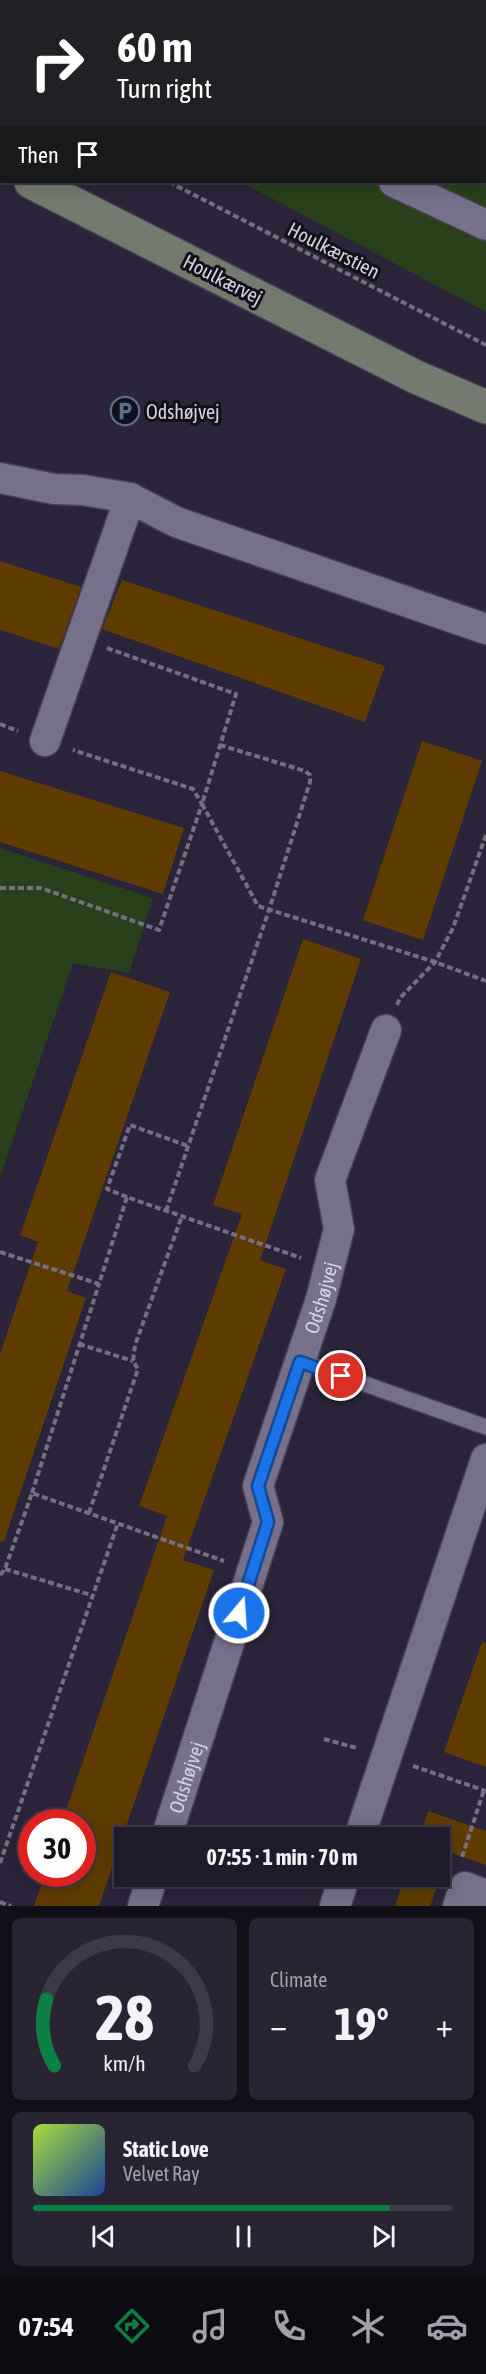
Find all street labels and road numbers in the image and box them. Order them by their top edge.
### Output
street label: Houlkærstien [284,217,384,283]
street label: Houlkærvej [180,249,266,309]
street label: Odshøjvej [299,1259,342,1336]
street label: Odshøjvej [163,1738,208,1816]

